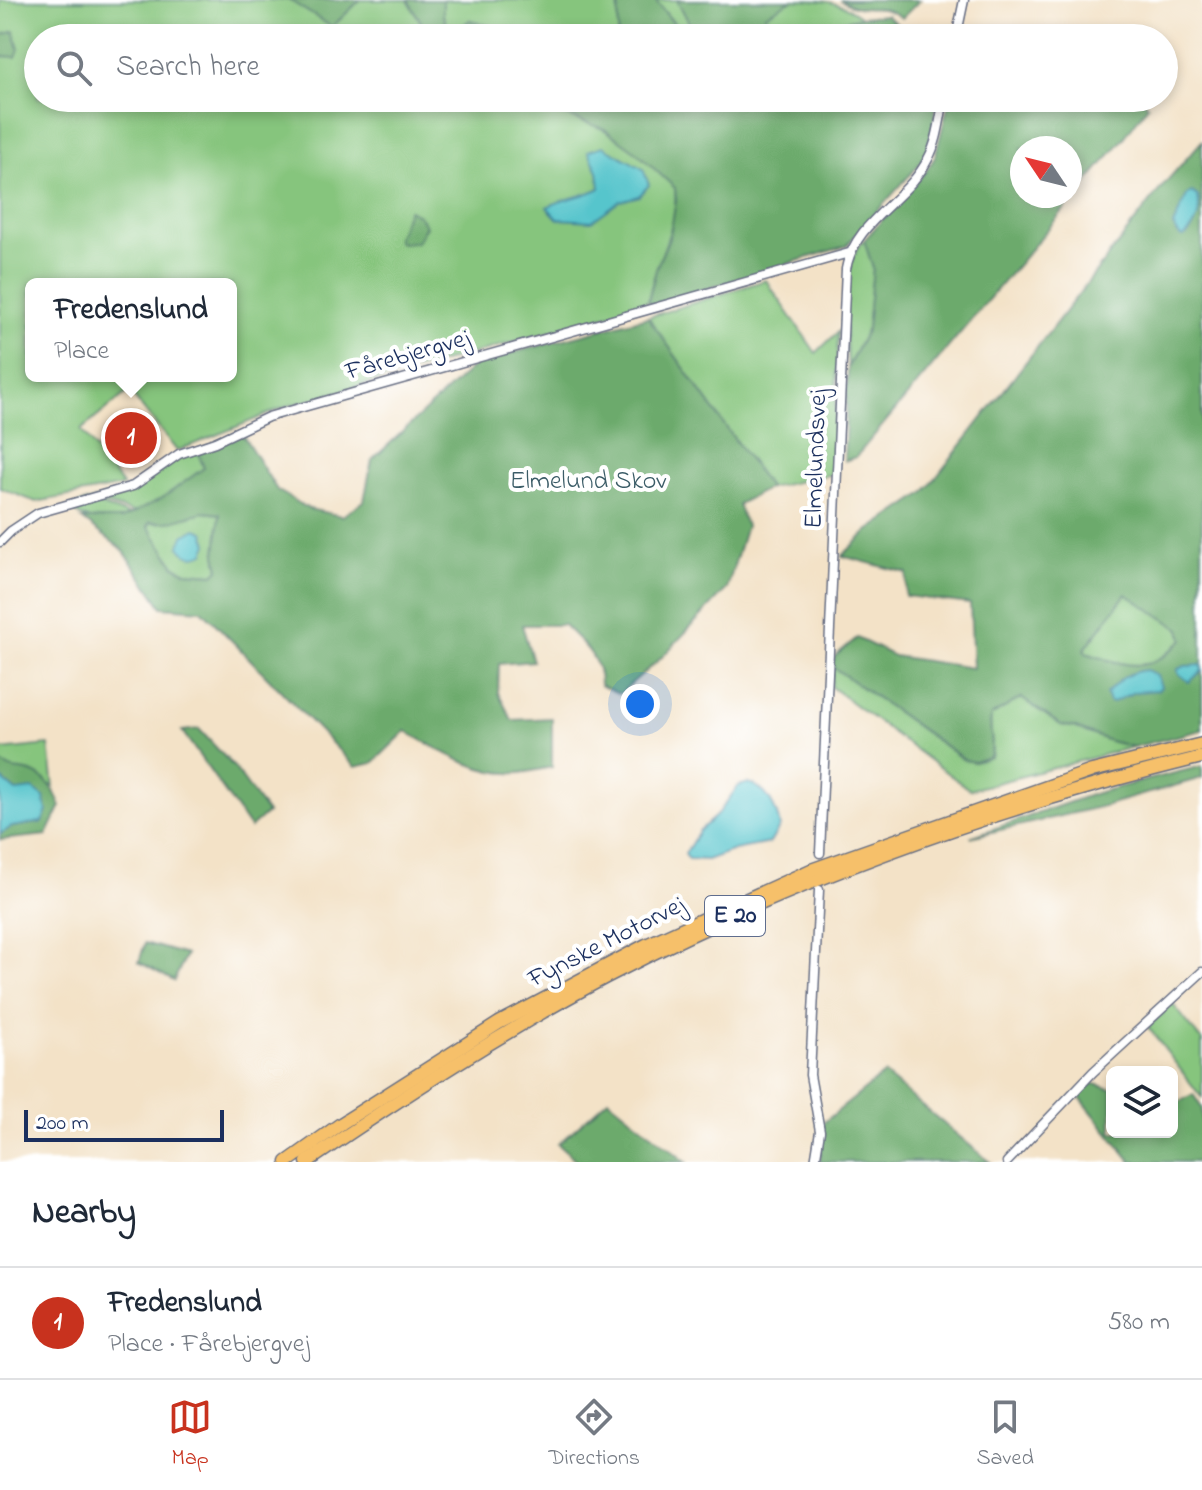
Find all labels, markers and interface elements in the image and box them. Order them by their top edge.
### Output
search box [24,24,1178,112]
icon: search [52,46,96,90]
text: Search here [116,46,260,90]
north arrow [1010,136,1082,208]
popup [25,278,237,382]
text: Fredenslund [54,289,208,333]
street label: Fårebjergvej [340,320,476,392]
text: Place [54,333,109,371]
street label: Elmelundsvej [796,388,838,529]
pin: 1 [105,408,157,468]
park label: Elmelund Skov [510,463,667,501]
your location [620,684,660,724]
street label: Fynske Motorvej [521,887,693,999]
road number: E 20 [705,896,765,936]
map controls [1106,1066,1178,1138]
button: layers [1106,1066,1178,1138]
scale bar [24,1106,224,1142]
text: 200 m [36,1108,89,1140]
text: Nearby [32,1189,136,1239]
text: Fredenslund [108,1282,262,1326]
text: 1 [54,1304,62,1342]
text: 580 m [1107,1304,1170,1342]
text: Place · Fårebjergvej [108,1326,310,1364]
tab: Map [168,1395,212,1475]
tab: Directions [549,1395,640,1475]
tab: Saved [976,1395,1034,1475]

